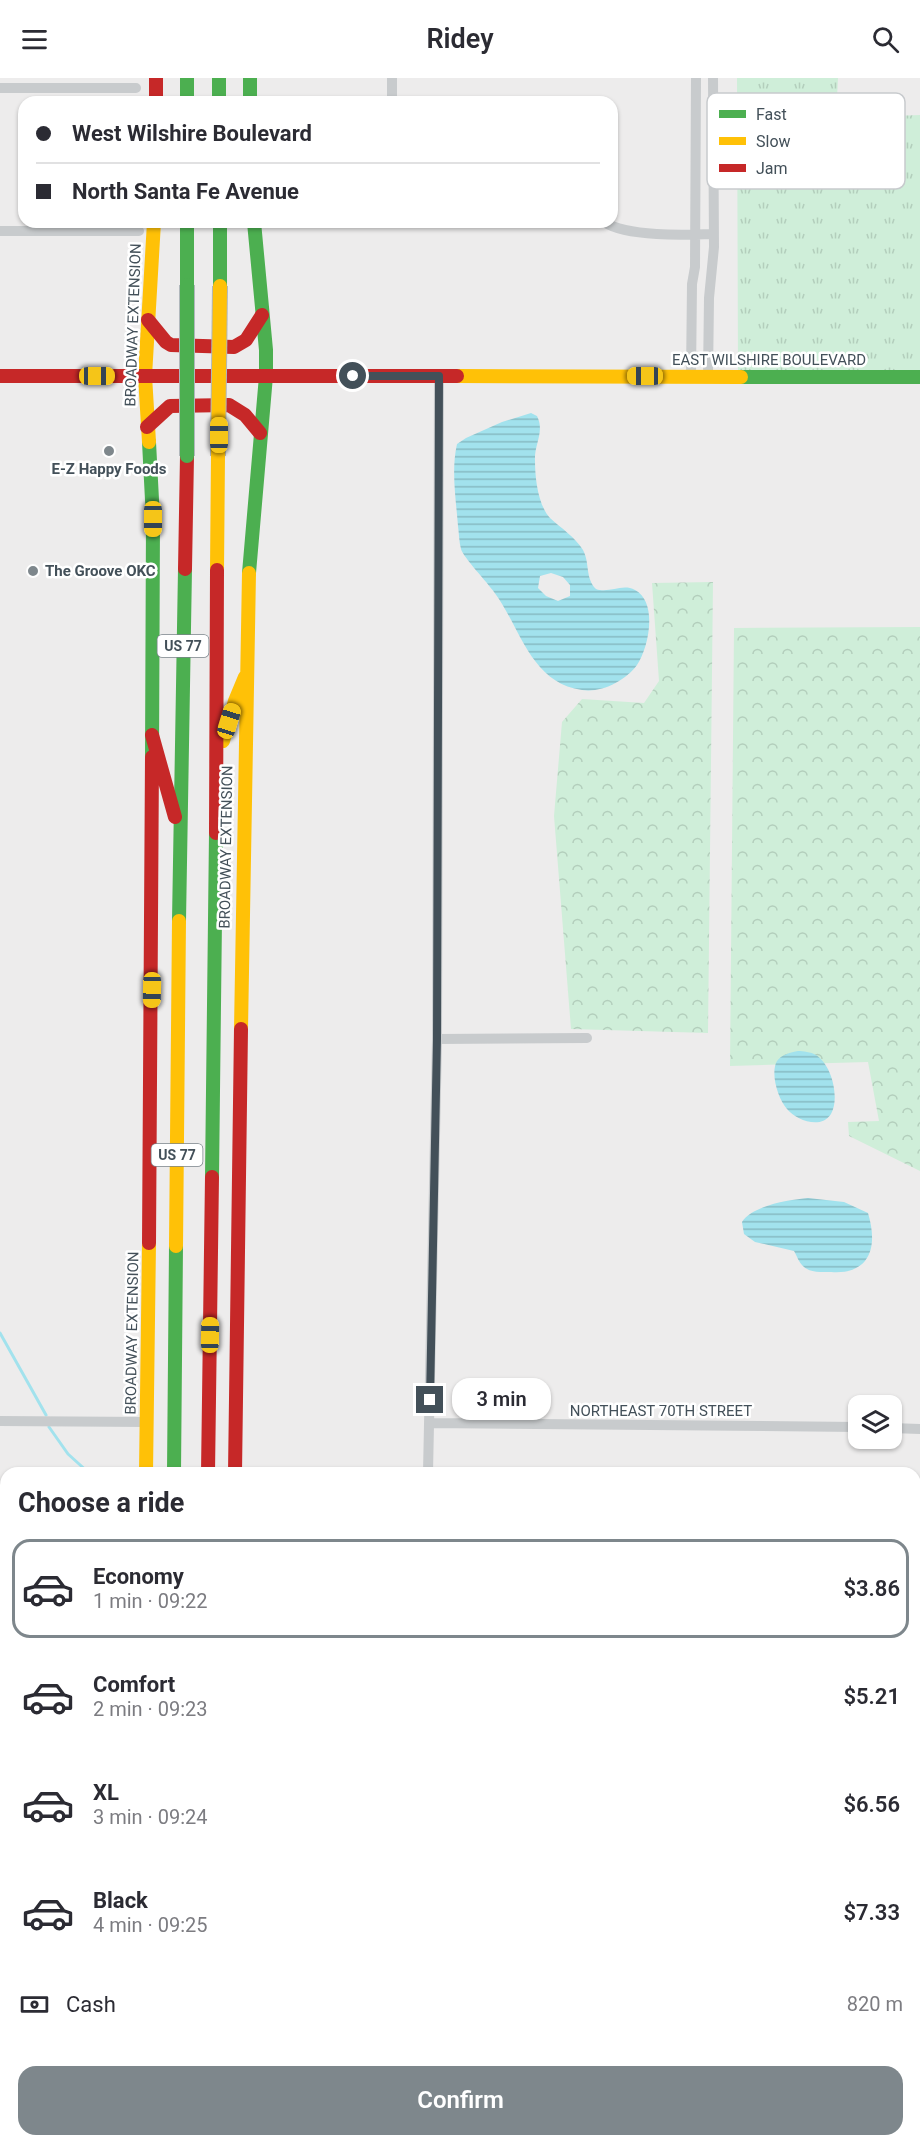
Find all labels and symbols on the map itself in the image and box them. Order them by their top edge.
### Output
legend [707,93,905,189]
text: Fast [756,105,787,124]
text: Slow [756,132,791,151]
text: Jam [756,159,788,178]
street label: BROADWAY EXTENSION [121,243,145,407]
street label: EAST WILSHIRE BOULEVARD [672,351,866,369]
route start [339,362,366,389]
car [79,367,115,385]
car [627,367,663,385]
car [210,417,228,453]
marker: E-Z Happy Foods [102,444,116,458]
place label: E-Z Happy Foods [51,460,167,478]
car [144,501,162,537]
place label: The Groove OKC [45,562,156,580]
marker: The Groove OKC [26,564,40,578]
road number: US 77 [158,635,208,657]
car [215,701,243,741]
street label: BROADWAY EXTENSION [216,765,236,929]
car [143,972,161,1008]
road number: US 77 [152,1144,202,1166]
street label: BROADWAY EXTENSION [122,1251,142,1415]
car [201,1317,219,1353]
callout: 3 min [451,1379,550,1421]
route end [416,1386,443,1413]
street label: NORTHEAST 70TH STREET [570,1402,752,1420]

